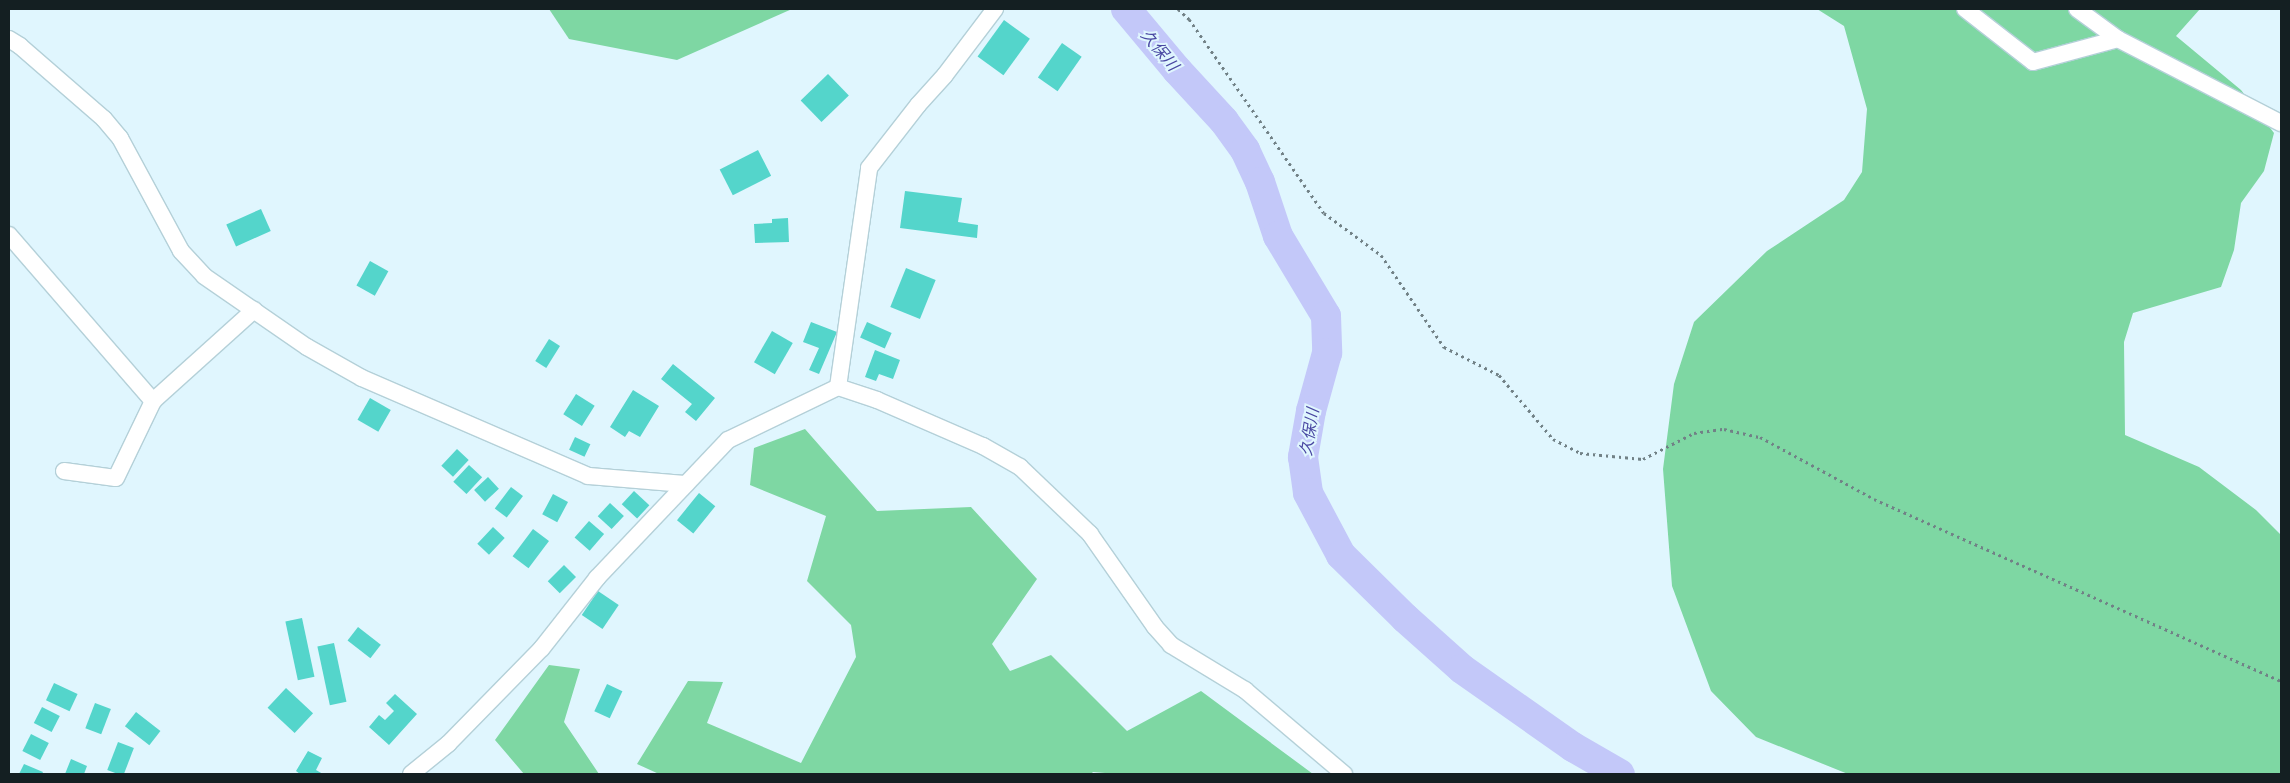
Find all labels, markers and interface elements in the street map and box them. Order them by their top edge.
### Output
water label: 久保川 [1137,25,1183,75]
water label: 久保川 [1296,407,1322,457]

